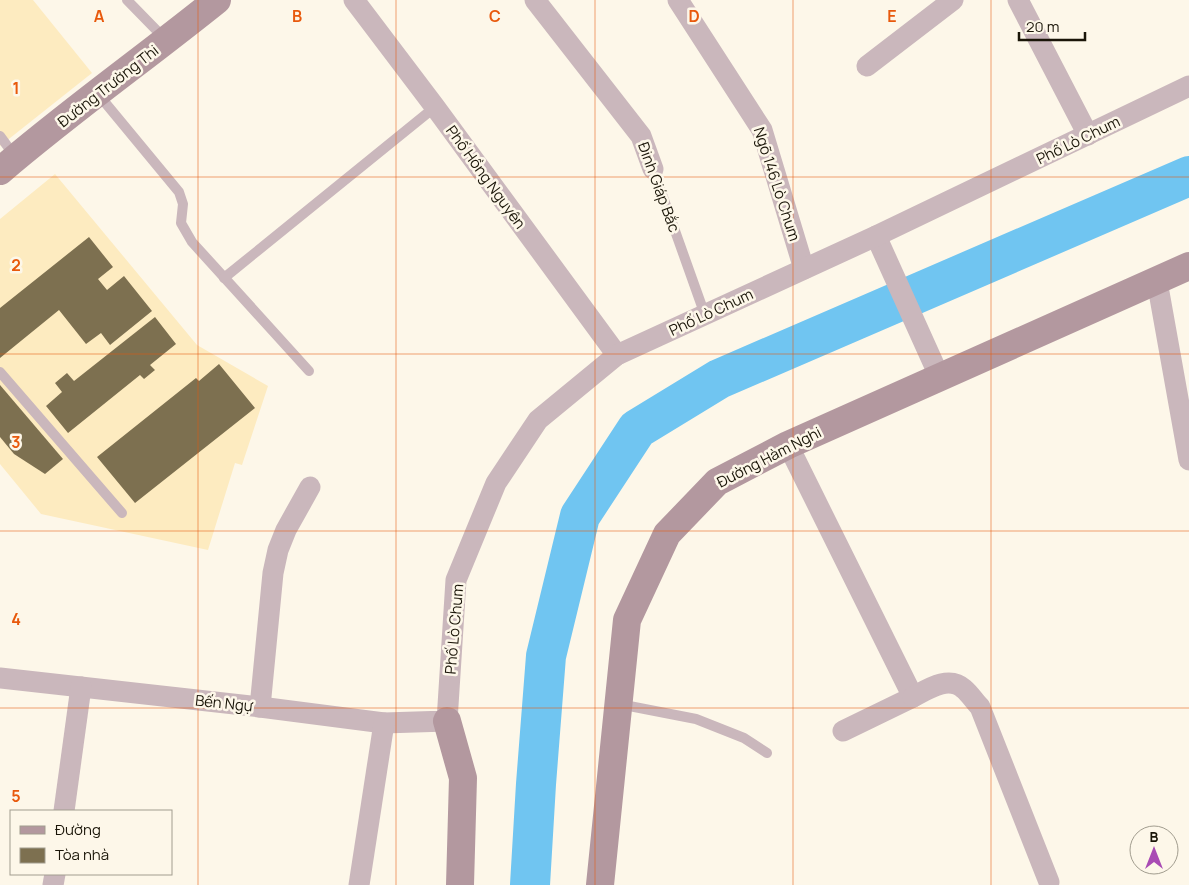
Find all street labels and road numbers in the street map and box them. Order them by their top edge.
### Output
street label: Đường Trường Thi [53,40,163,132]
street label: Phố Lò Chum [1033,111,1123,169]
street label: Phố Hồng Nguyên [441,121,531,233]
street label: Ngõ 146 Lò Chum [749,124,805,244]
street label: Đinh Giáp Bắc [633,139,685,235]
street label: Phố Lò Chum [665,283,757,341]
street label: Đường Hàm Nghi [713,422,825,492]
street label: Phố Lò Chum [440,583,468,675]
street label: Bến Ngự [194,690,255,717]

